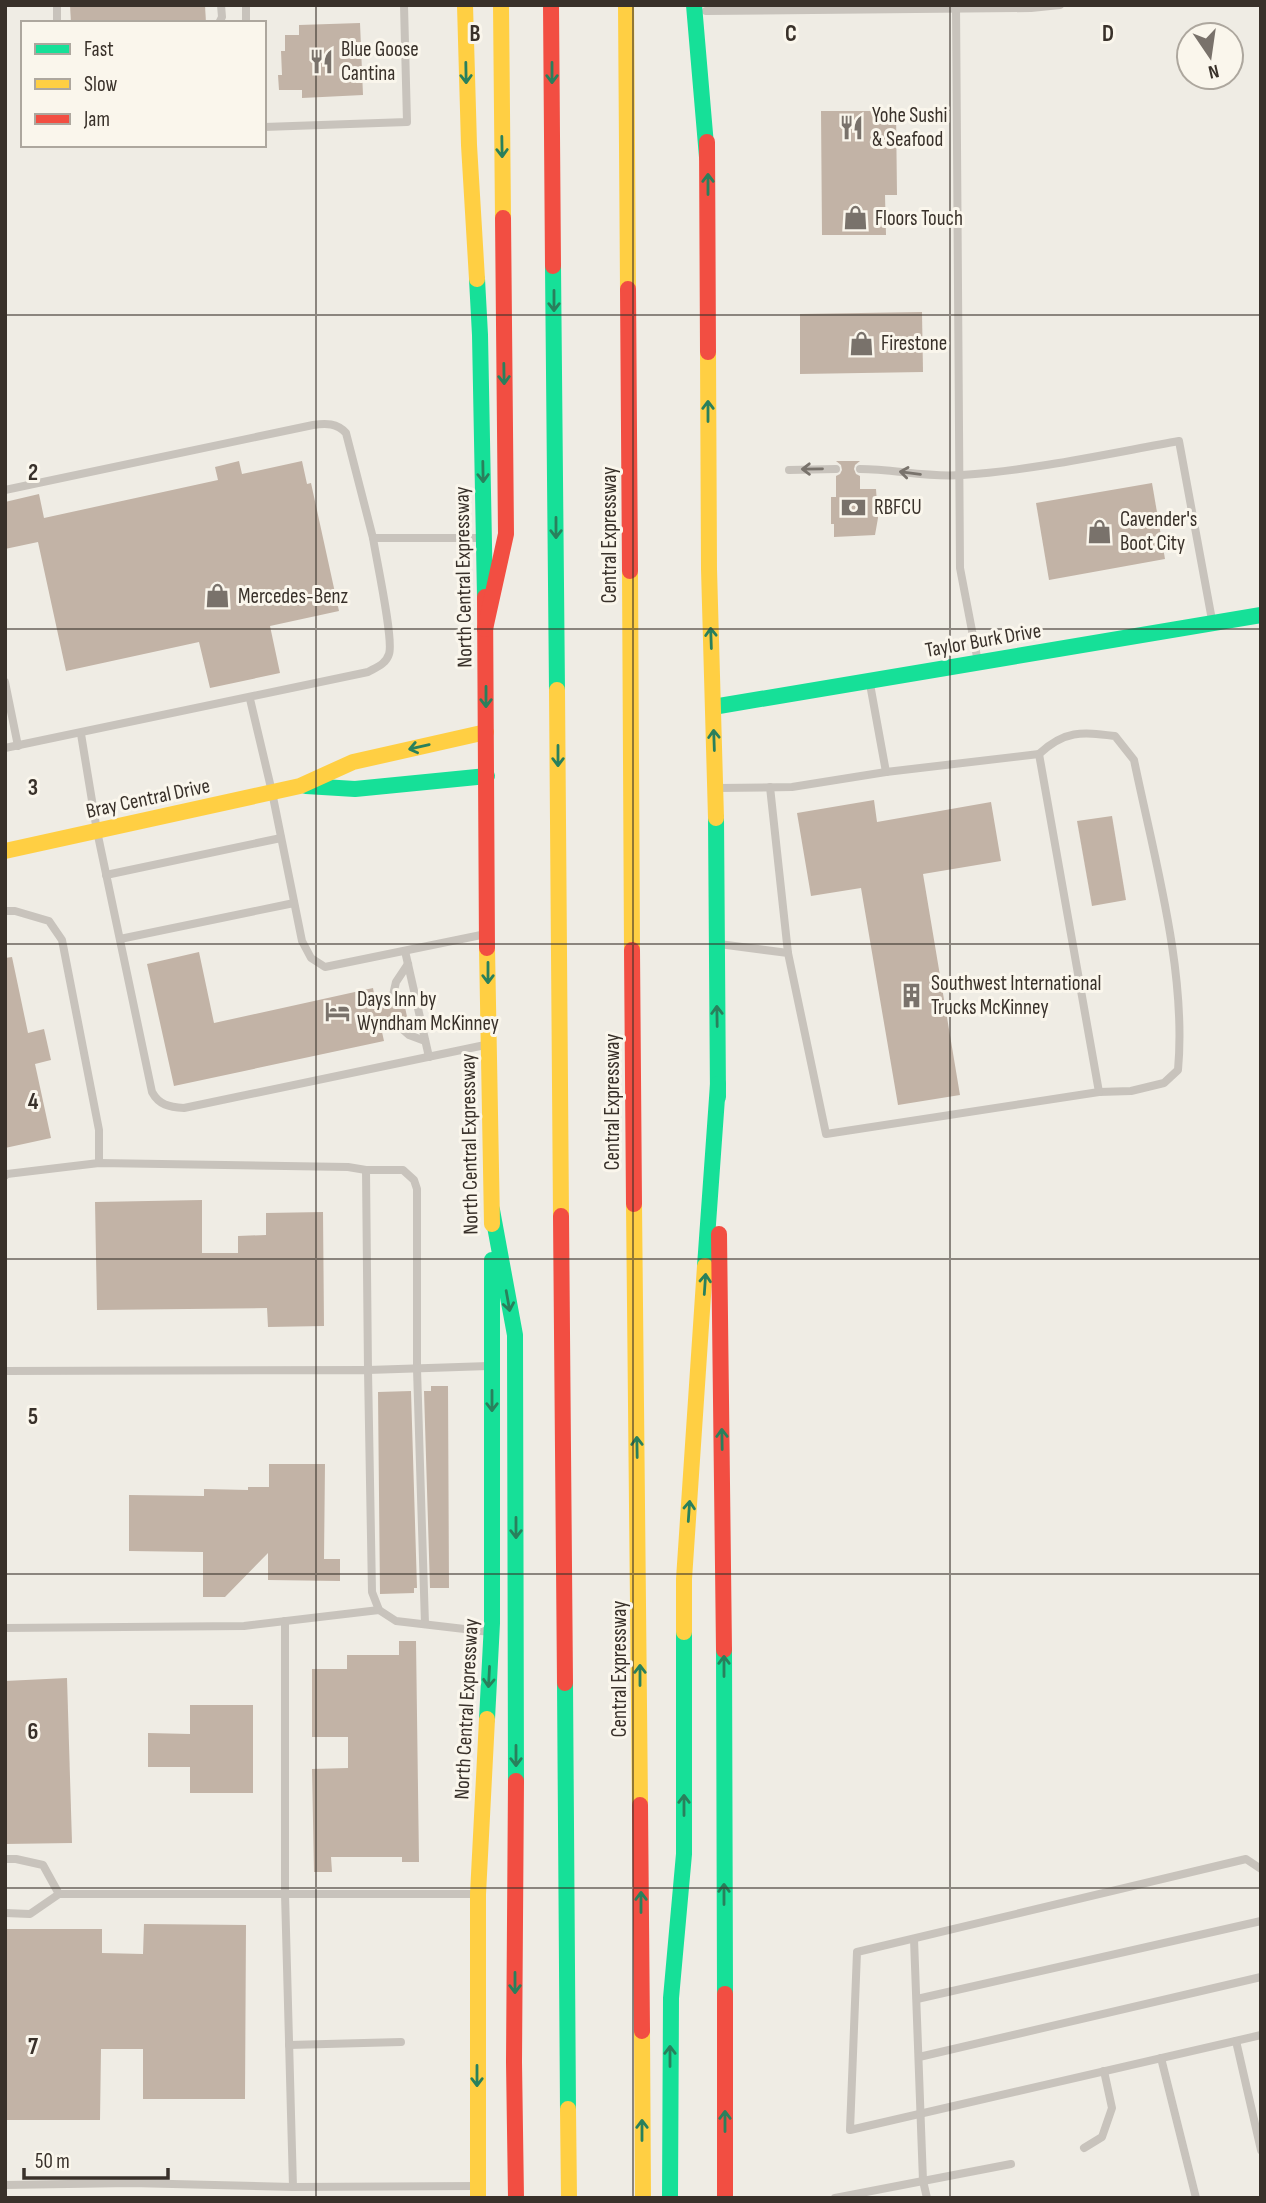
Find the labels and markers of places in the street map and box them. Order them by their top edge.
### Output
place label: Blue Goose Cantina [341,37,419,86]
restaurant icon: Blue Goose Cantina [307,47,335,75]
place label: Yohe Sushi & Seafood [872,103,947,152]
restaurant icon: Yohe Sushi & Seafood [838,113,866,141]
shop icon: Floors Touch [841,204,869,232]
place label: Floors Touch [875,206,963,231]
shop icon: Firestone [847,329,875,357]
place label: Firestone [881,331,947,356]
bank icon: RBFCU [840,493,868,521]
place label: RBFCU [874,495,922,520]
place label: Cavender's Boot City [1120,507,1197,556]
shop icon: Cavender's Boot City [1086,517,1114,545]
shop icon: Mercedes-Benz [204,582,232,610]
place label: Mercedes-Benz [238,584,349,609]
place label: Southwest International Trucks McKinney [931,971,1101,1020]
building icon: Southwest International Trucks McKinney [897,981,925,1009]
place label: Days Inn by Wyndham McKinney [357,987,499,1036]
hotel icon: Days Inn by Wyndham McKinney [323,997,351,1025]

